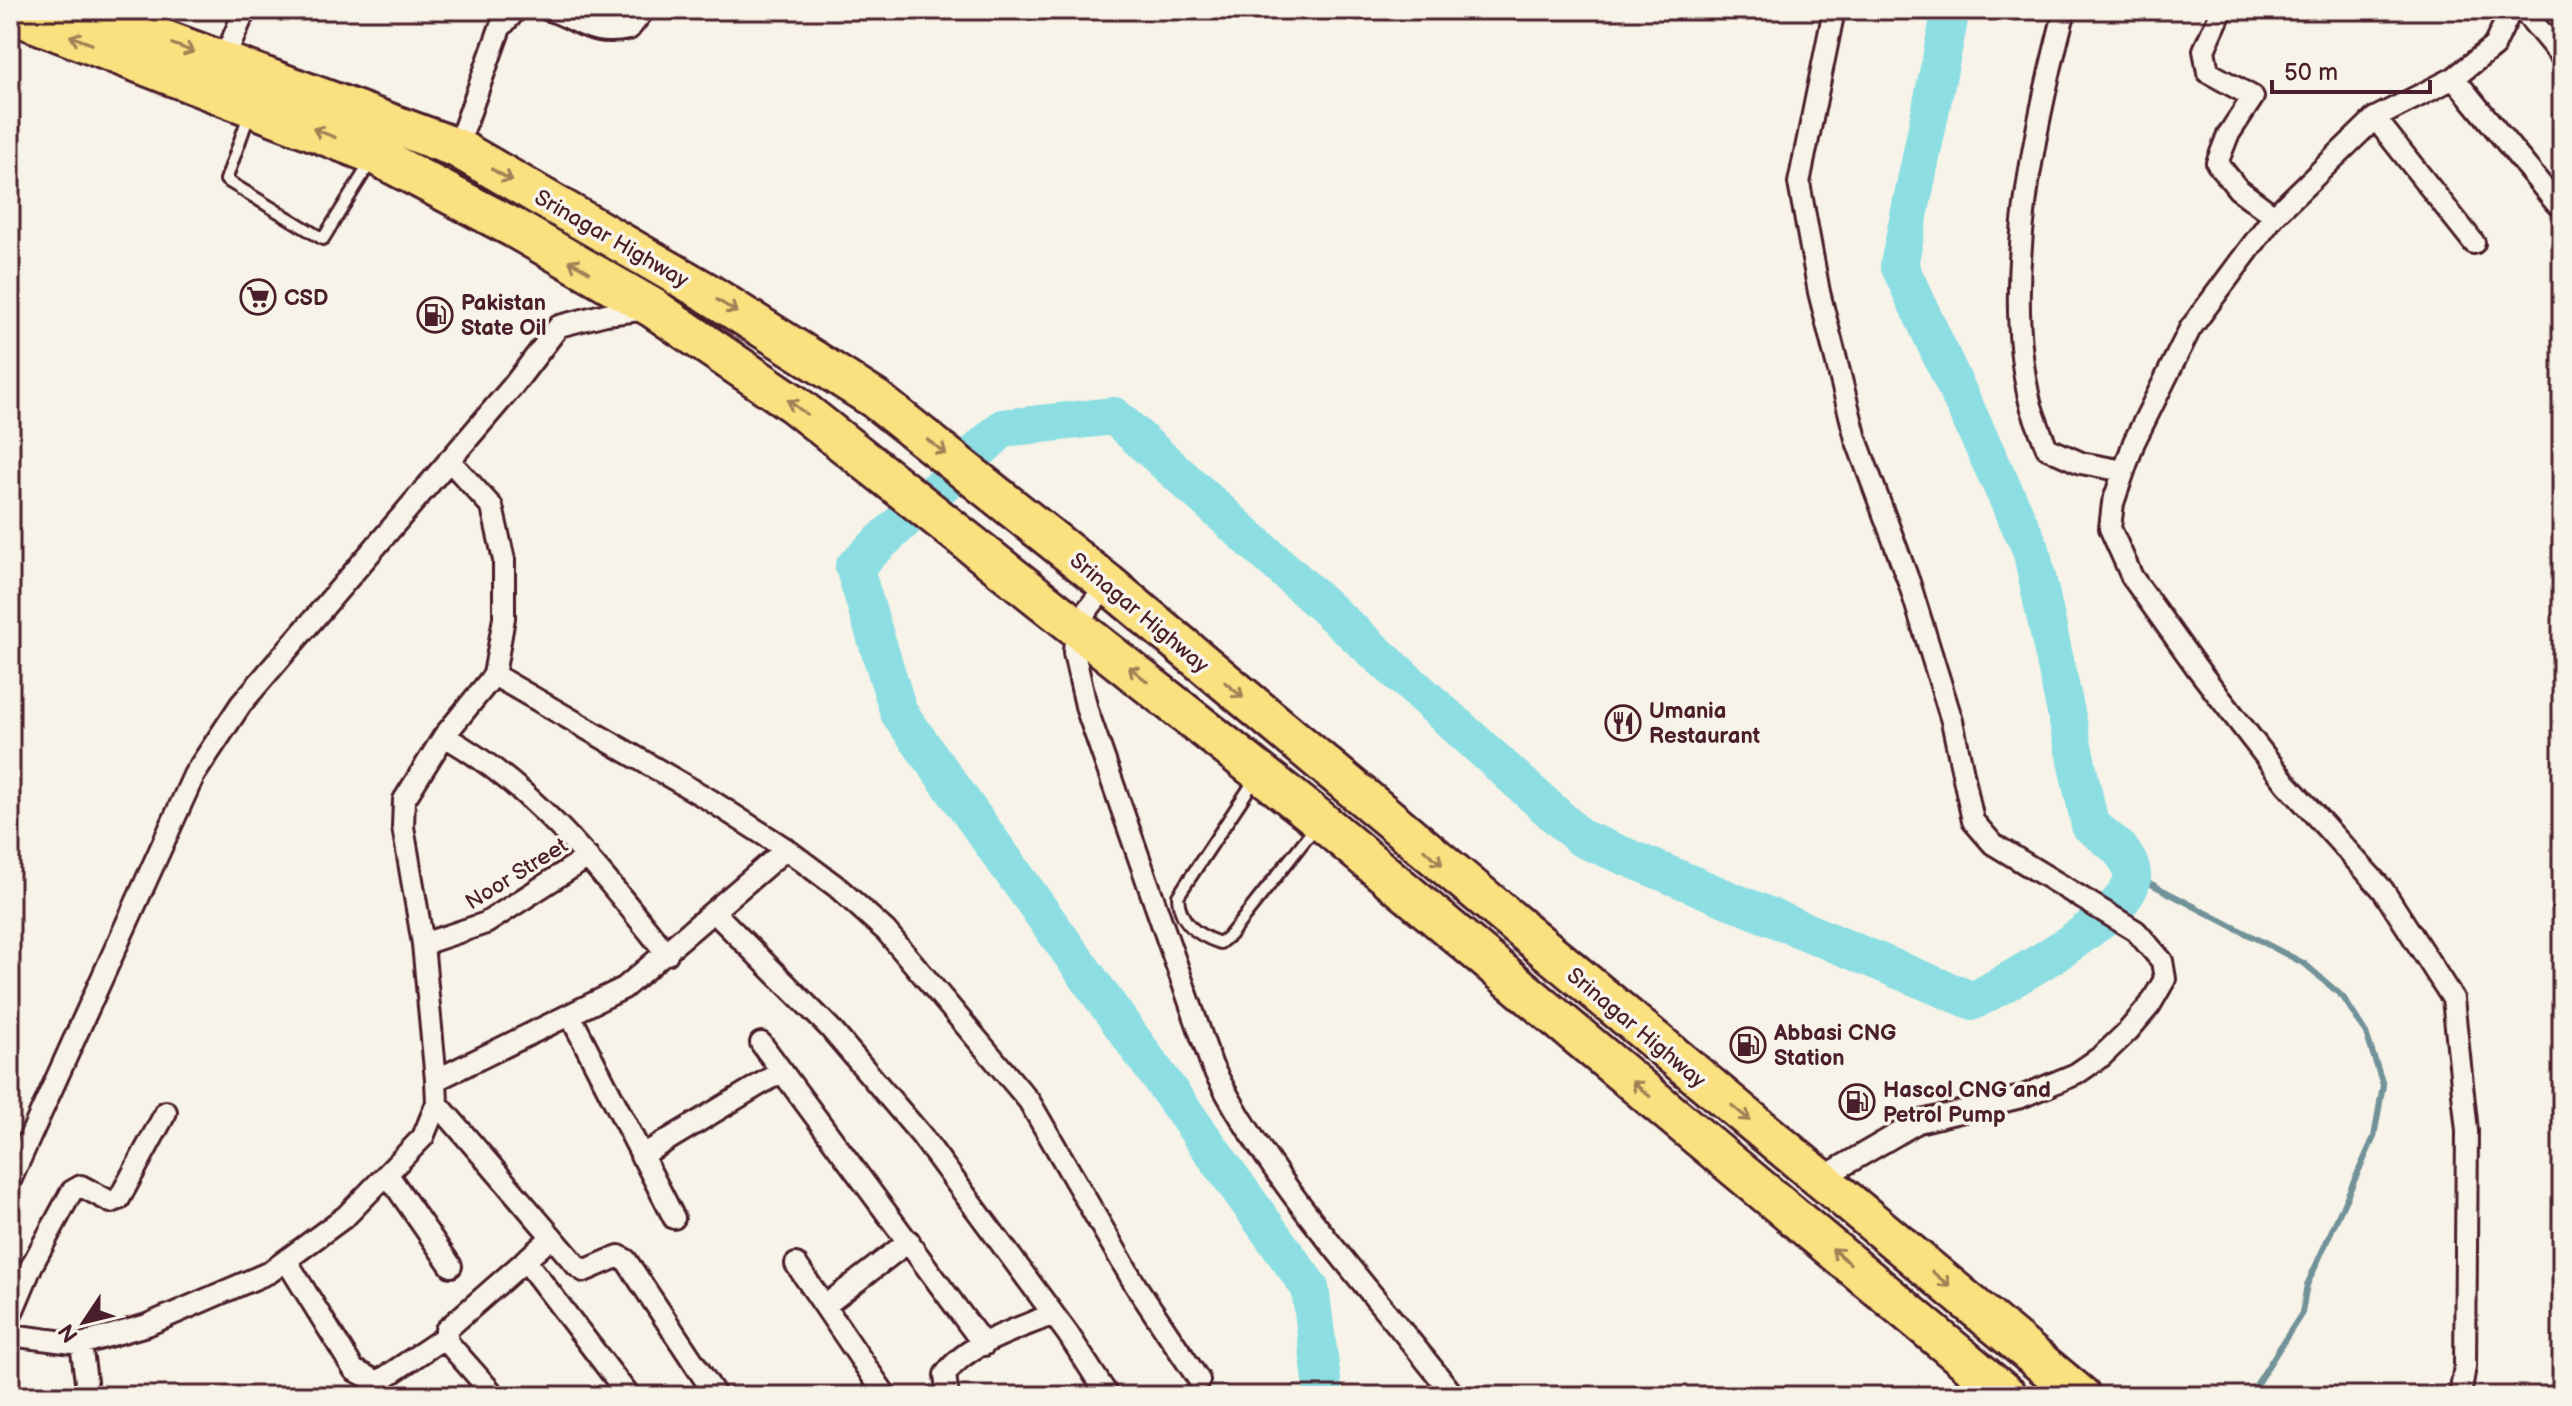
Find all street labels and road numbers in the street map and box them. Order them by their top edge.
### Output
street label: Srinagar Highway [529,184,693,294]
street label: Srinagar Highway [1064,547,1214,679]
street label: Noor Street [461,832,573,916]
street label: Srinagar Highway [1561,962,1711,1094]

